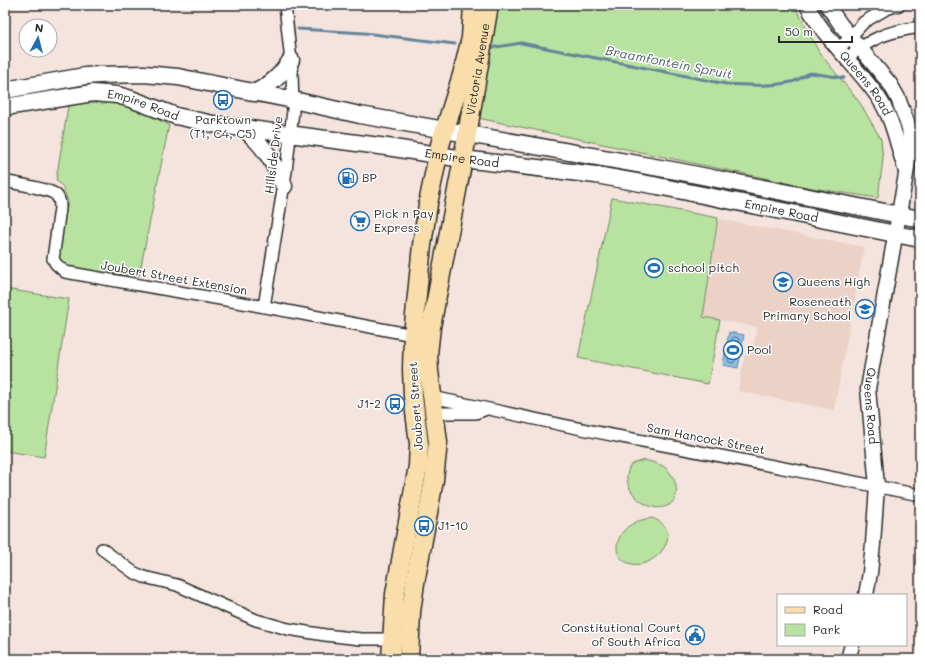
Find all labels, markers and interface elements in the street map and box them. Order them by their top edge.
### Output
north arrow [18,18,58,58]
scale bar [779,18,852,44]
text: N [34,20,44,36]
street label: Victoria Avenue [461,22,493,117]
text: 50 m [785,23,813,39]
water label: Braamfontein Spruit [604,41,734,82]
street label: Queens Road [837,47,896,118]
street label: Empire Road [107,85,182,124]
bus stop icon: Parktown (T1, C4, C5) [212,89,234,111]
place label: Parktown (T1, C4, C5) [190,111,256,141]
street label: Hillside Drive [260,115,286,195]
street label: Empire Road [424,144,500,170]
fuel station icon: BP [337,167,359,189]
place label: BP [362,169,377,185]
street label: Empire Road [743,195,820,225]
place label: Pick n Pay Express [374,205,434,235]
supermarket icon: Pick n Pay Express [349,210,371,232]
street label: Joubert Street Extension [100,256,249,298]
sports icon: school pitch [643,257,665,279]
place label: school pitch [668,259,739,275]
school or university icon: Queens High [772,271,794,293]
place label: Queens High [797,273,870,289]
place label: Roseneath Primary School [763,293,851,323]
school or university icon: Roseneath Primary School [854,298,876,320]
sports icon: Pool [722,339,744,361]
place label: Pool [747,341,772,357]
street label: Joubert Street [404,361,426,451]
street label: Queens Road [861,366,882,445]
bus stop icon: J1-2 [384,393,406,415]
place label: J1-2 [357,395,381,411]
street label: Sam Hancock Street [646,419,767,457]
bus stop icon: J1-10 [413,515,435,537]
place label: J1-10 [438,517,468,533]
legend [777,594,907,646]
text: Road [813,601,843,617]
place label: Constitutional Court of South Africa [561,619,681,649]
text: Park [813,621,840,637]
public building icon: Constitutional Court of South Africa [684,624,706,646]

